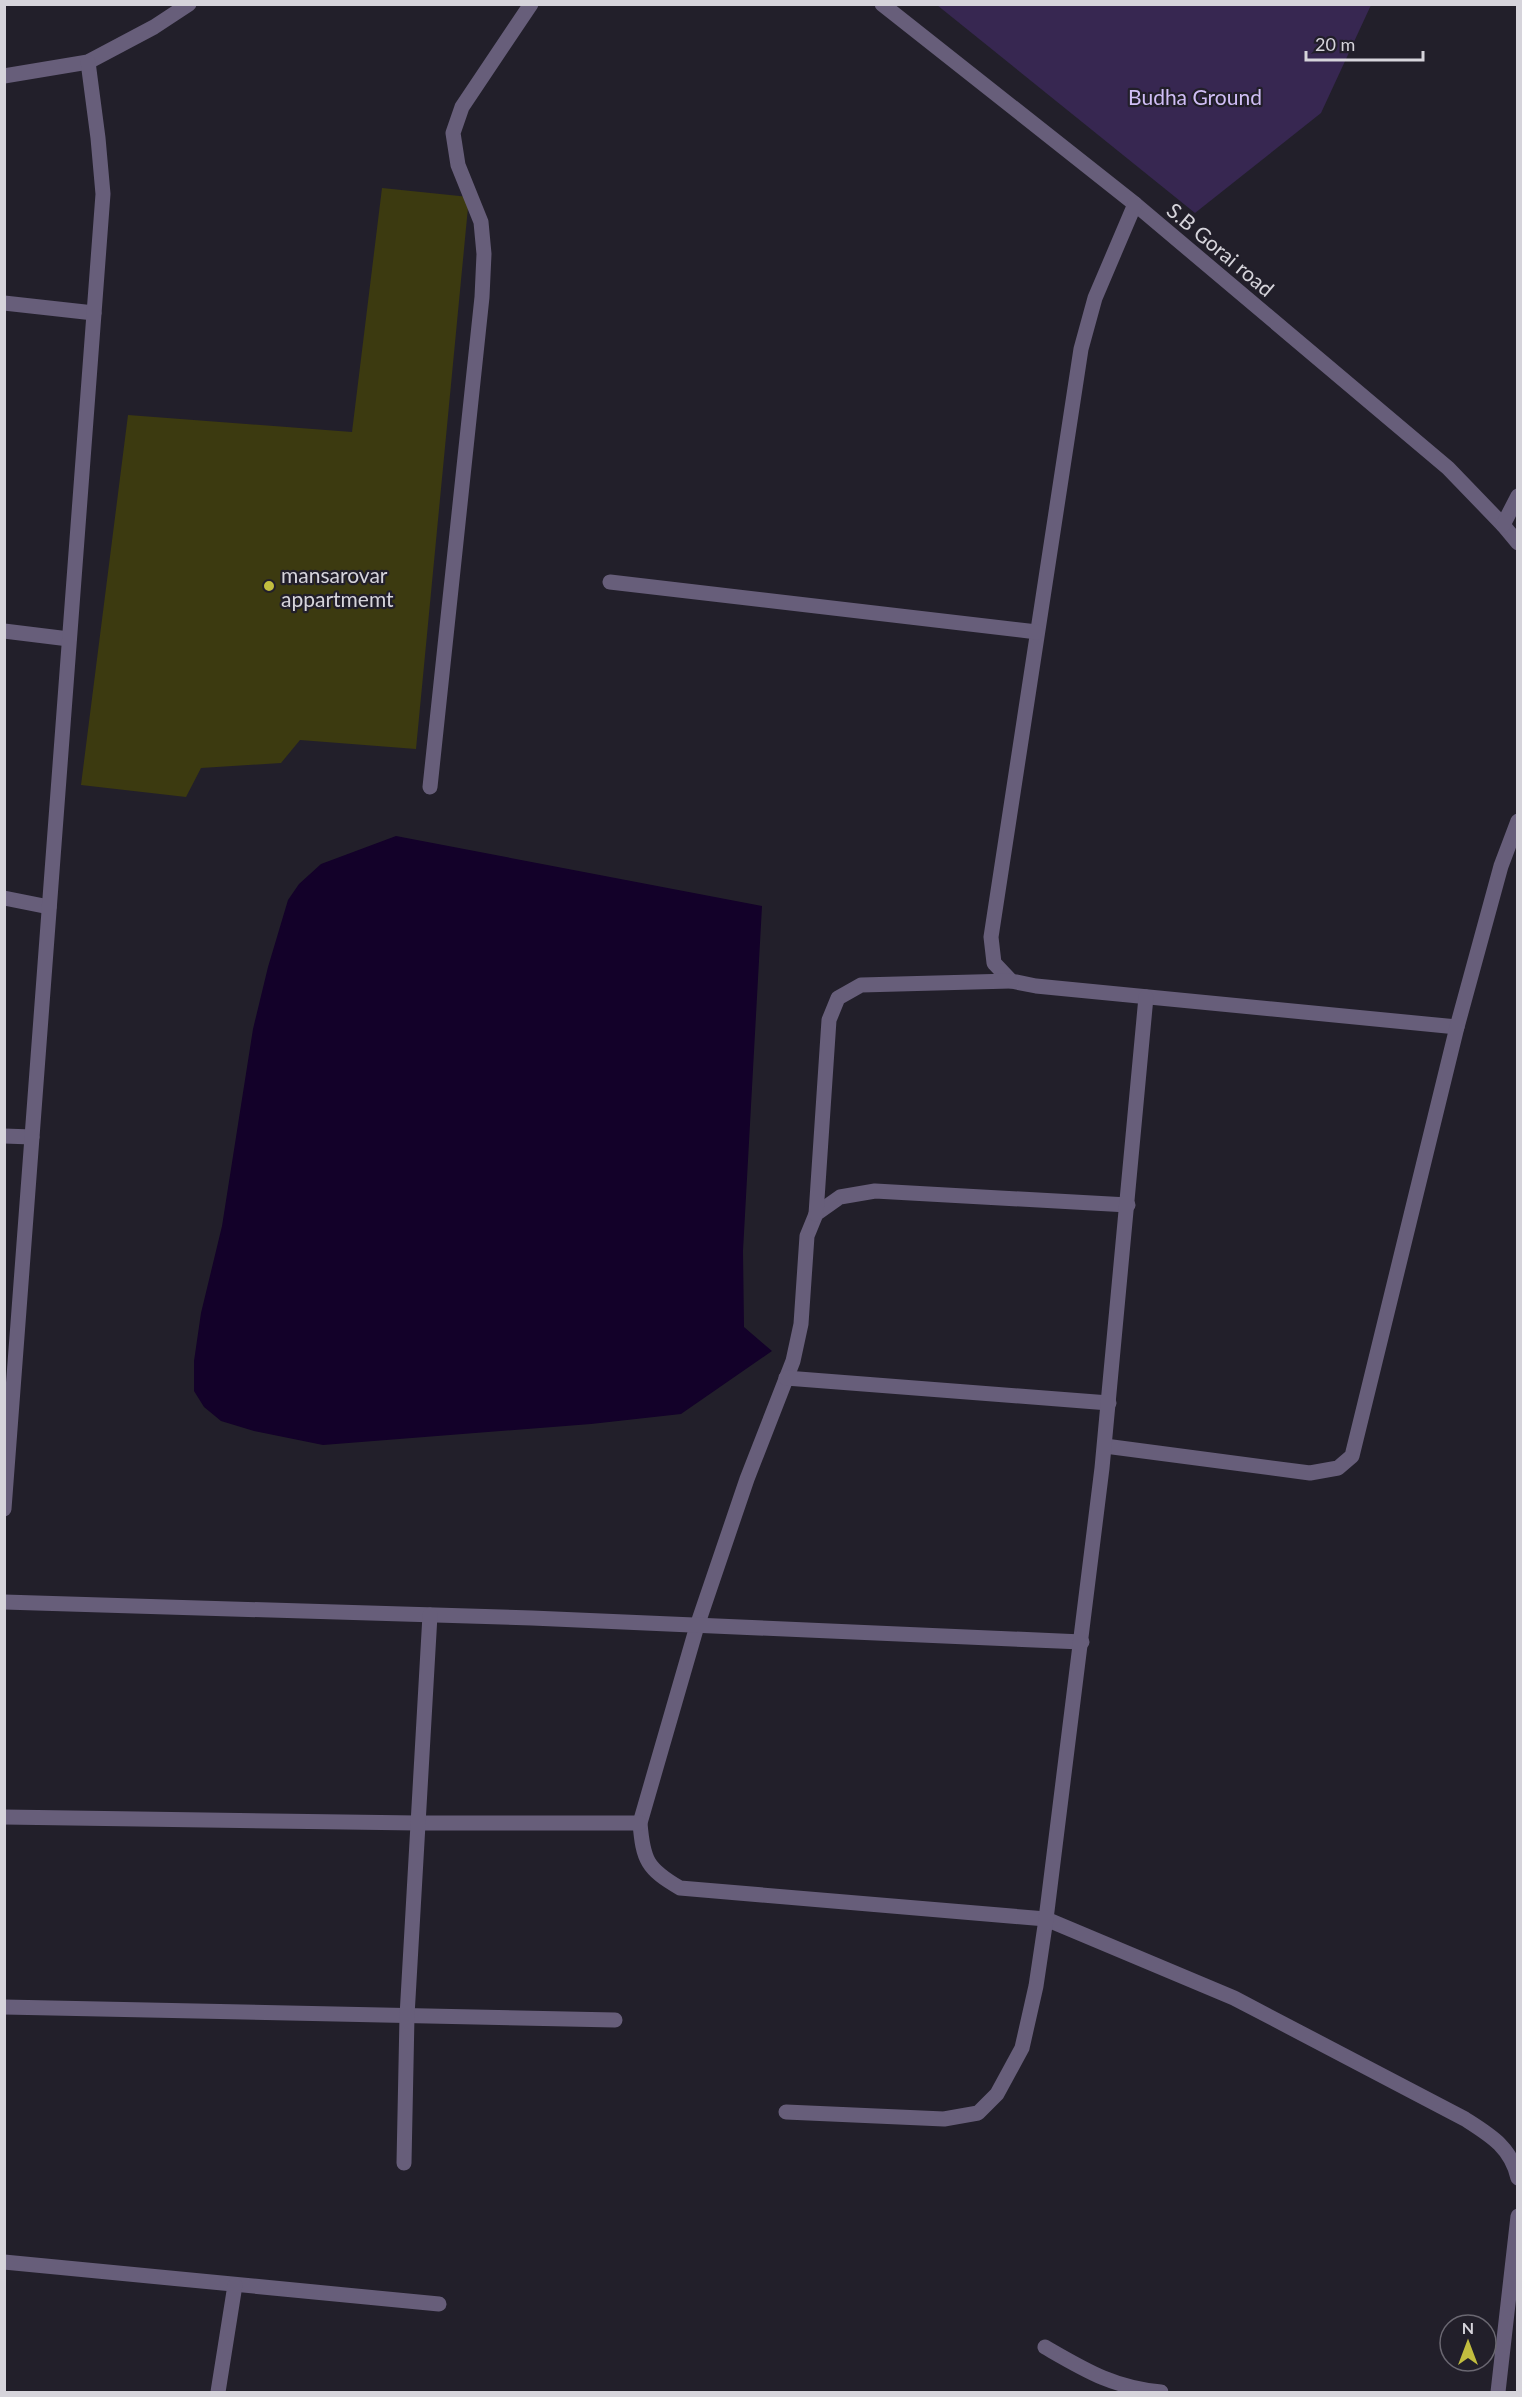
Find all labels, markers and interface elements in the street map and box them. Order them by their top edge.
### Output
scale bar [1306,24,1423,62]
text: 20 m [1315,33,1355,55]
park label: Budha Ground [1128,84,1262,109]
street label: S.B Gorai road [1162,197,1280,301]
place label: mansarovar appartmemt [281,562,394,611]
marker: mansarovar appartmemt [262,579,276,593]
north arrow [1438,2313,1498,2373]
text: N [1462,2318,1474,2337]

